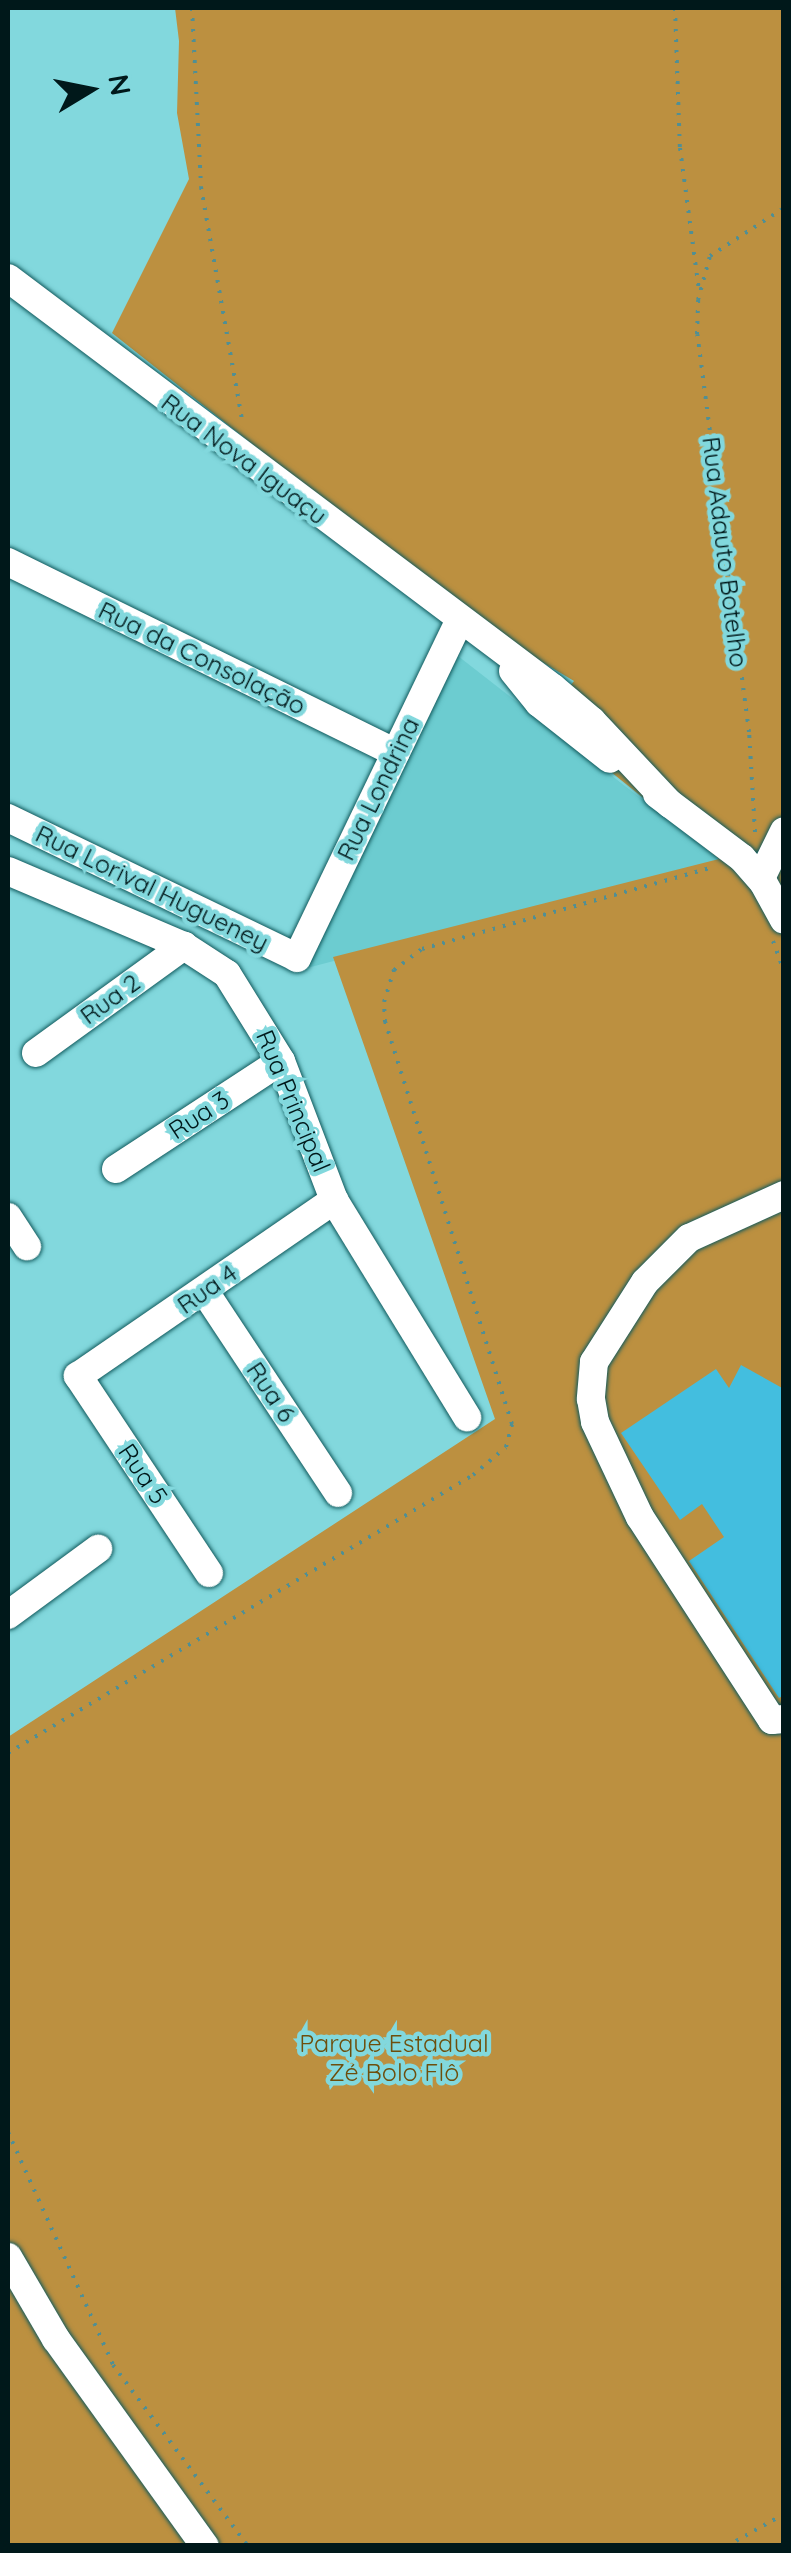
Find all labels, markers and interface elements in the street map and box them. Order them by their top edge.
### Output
north arrow [40,40,140,140]
text: N [101,72,139,98]
street label: Rua Nova Iguaçu [155,387,333,531]
street label: Rua Adauto Botelho [696,435,754,669]
street label: Rua da Consolação [94,595,310,721]
street label: Rua Londrina [330,713,426,865]
street label: Rua Lorival Hugueney [31,819,273,957]
street label: Rua 2 [74,967,146,1031]
street label: Rua Principal [250,1025,336,1177]
street label: Rua 3 [163,1085,235,1145]
street label: Rua 4 [171,1258,243,1320]
street label: Rua 6 [240,1356,302,1428]
street label: Rua 5 [112,1438,174,1510]
park label: Parque Estadual Zé Bolo Flô [299,2029,489,2088]

